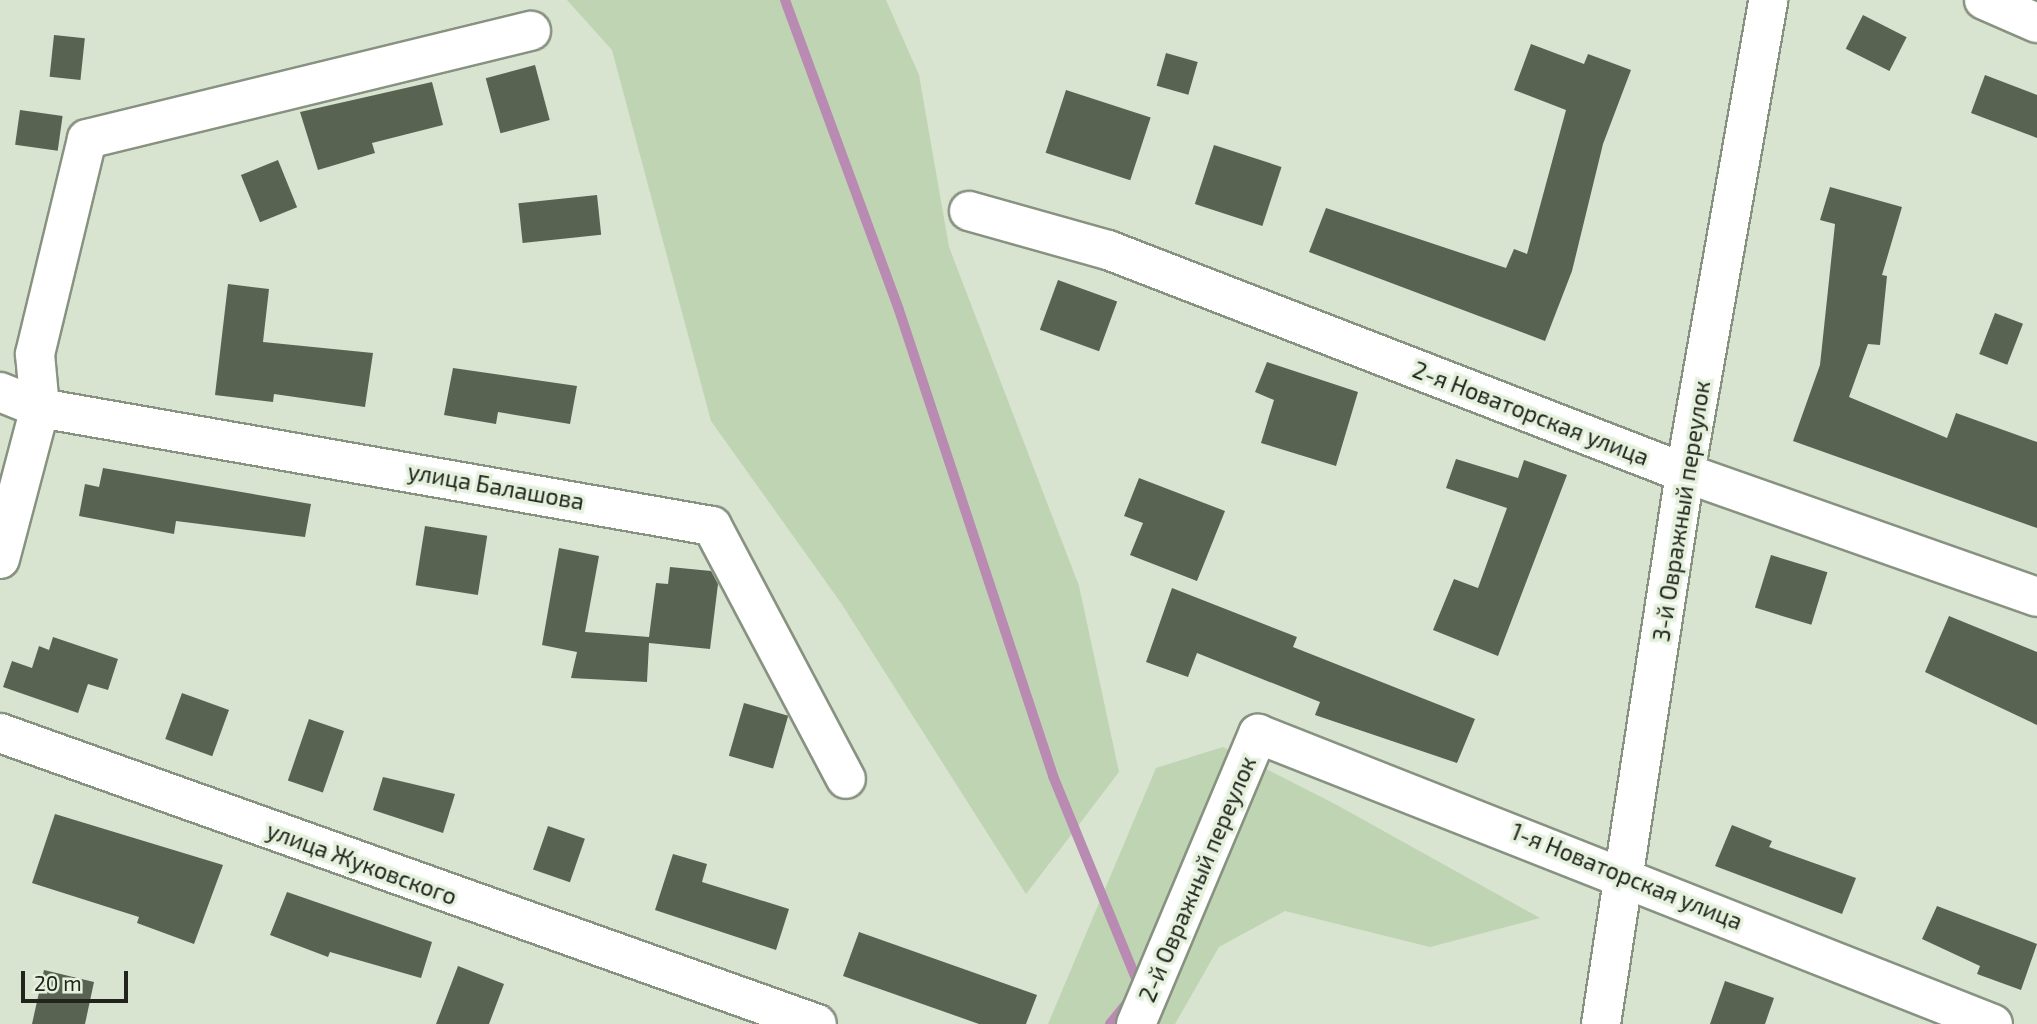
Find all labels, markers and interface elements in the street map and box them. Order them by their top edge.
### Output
street label: 2-я Новаторская улица [1409,355,1653,471]
street label: 3-й Овражный переулок [1647,378,1715,644]
street label: улица Балашова [406,457,586,515]
street label: 2-й Овражный переулок [1133,752,1261,1006]
street label: улица Жуковского [263,816,461,910]
street label: 1-я Новаторская улица [1507,817,1747,935]
scale bar [24,958,131,1002]
text: 20 m [34,970,82,995]

